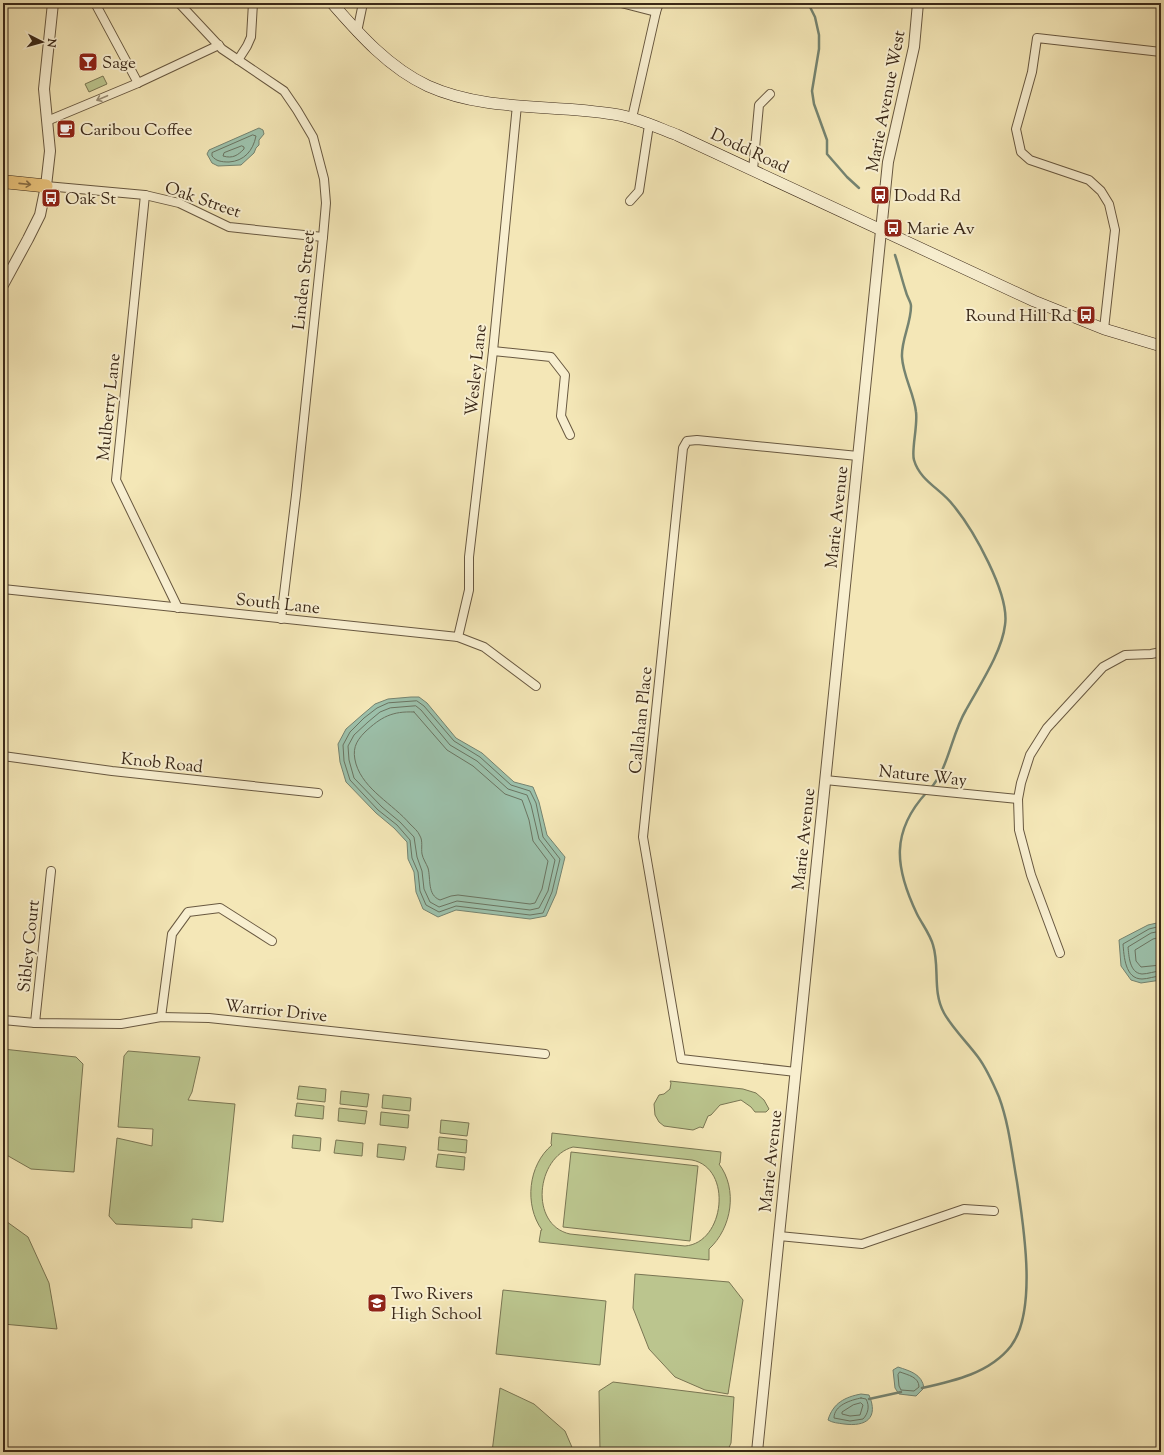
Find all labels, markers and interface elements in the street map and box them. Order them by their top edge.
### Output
north arrow [22,22,62,62]
street label: Marie Avenue West [861,28,913,174]
text: N [43,37,59,48]
bar icon: Sage [77,51,99,73]
place label: Sage [102,52,136,76]
one-way arrow [97,95,109,102]
cafe icon: Caribou Coffee [55,118,77,140]
place label: Caribou Coffee [80,119,193,143]
street label: Dodd Road [706,123,792,181]
street label: Oak Street [161,177,244,225]
one-way arrow [18,180,31,188]
bus stop icon: Dodd Rd [869,184,891,206]
place label: Dodd Rd [894,185,961,209]
bus stop icon: Oak St [40,187,62,209]
place label: Oak St [65,188,116,212]
bus stop icon: Marie Av [882,217,904,239]
place label: Marie Av [907,218,975,242]
street label: Linden Street [288,229,322,331]
bus stop icon: Round Hill Rd [1075,304,1097,326]
place label: Round Hill Rd [965,305,1072,329]
street label: Wesley Lane [460,323,494,417]
street label: Mulberry Lane [92,352,128,462]
street label: Marie Avenue [821,465,855,570]
street label: South Lane [235,589,321,621]
street label: Callahan Place [624,665,660,775]
street label: Knob Road [120,748,204,780]
street label: Nature Way [877,760,969,794]
street label: Marie Avenue [788,787,822,892]
street label: Sibley Court [13,899,47,994]
street label: Warrior Drive [223,995,328,1029]
street label: Marie Avenue [755,1109,789,1214]
place label: Two Rivers High School [391,1283,482,1327]
school or university icon: Two Rivers High School [366,1292,388,1314]

